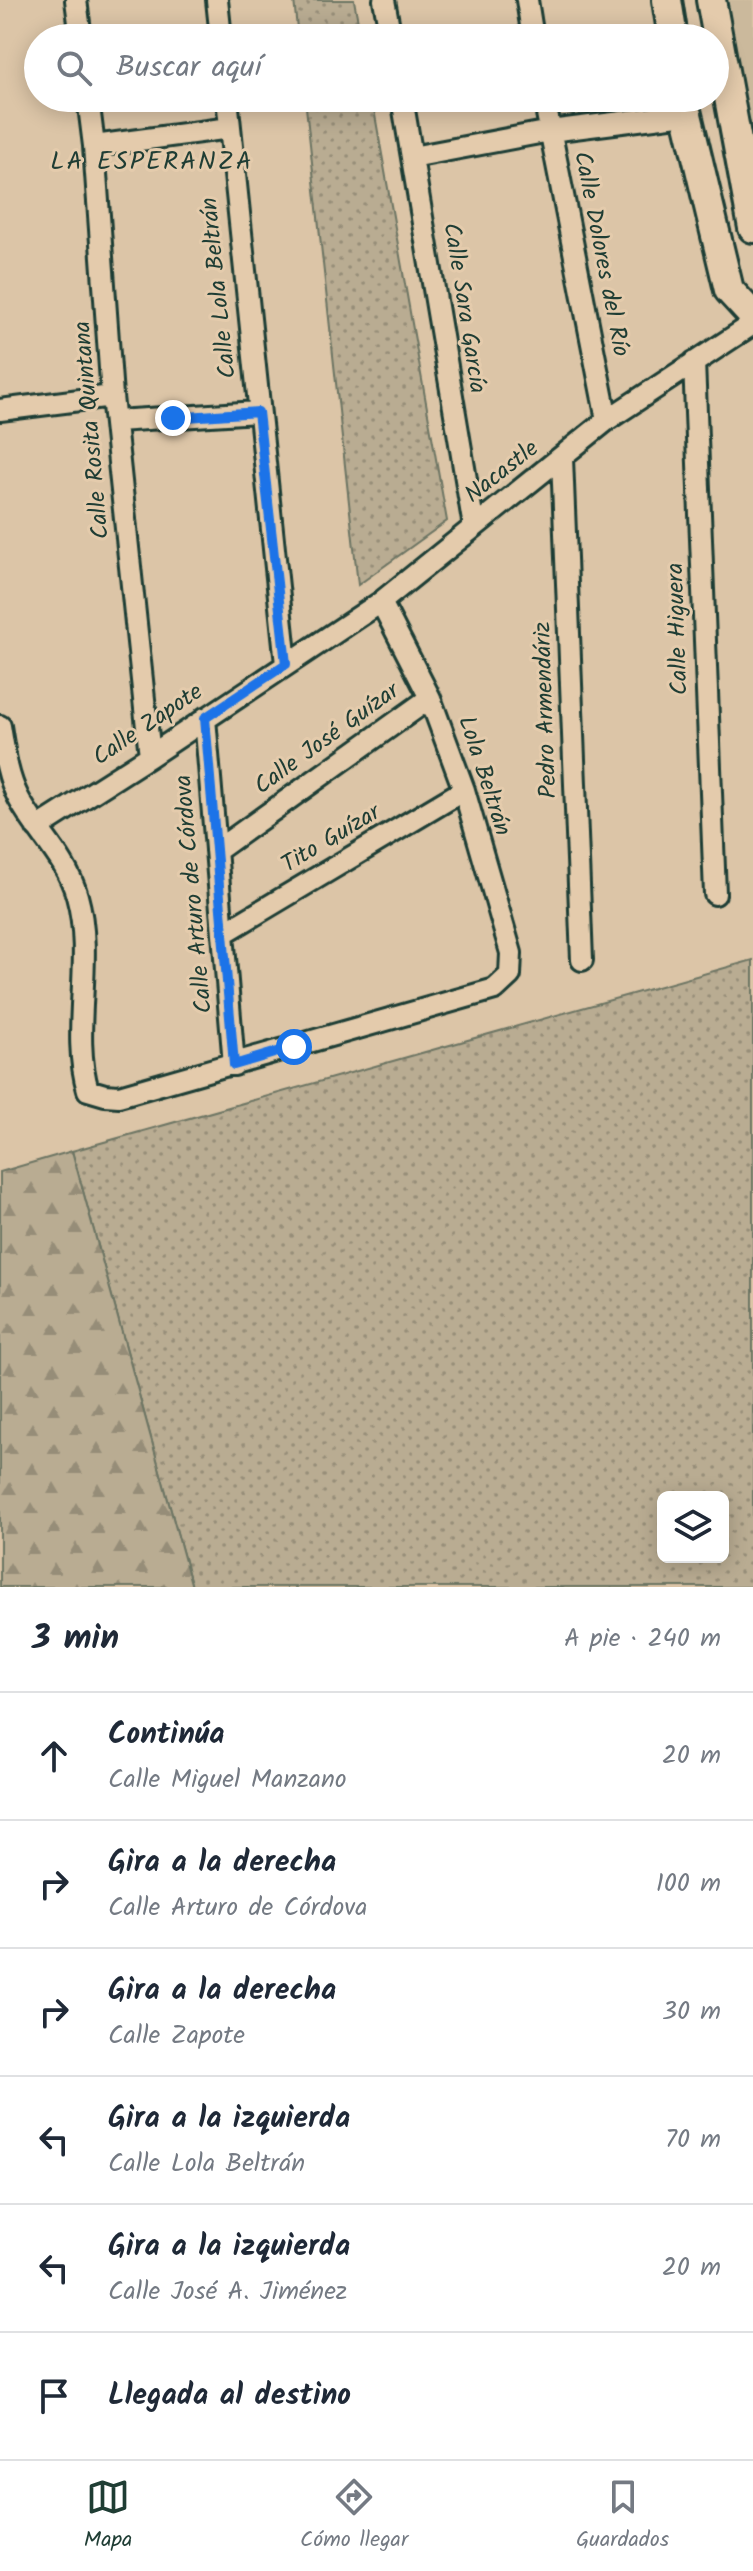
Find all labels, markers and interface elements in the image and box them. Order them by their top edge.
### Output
search box [24,24,729,112]
text: Buscar aquí [116,44,262,92]
icon: search [52,46,96,90]
district label: LA ESPERANZA [50,141,254,183]
street label: Calle Dolores del Río [562,148,640,360]
street label: Calle Lola Beltrán [190,196,248,380]
street label: Calle Sara García [431,220,497,396]
street label: Calle Rosita Quintana [63,319,121,541]
route end [155,400,191,436]
street label: Nacastle [456,430,548,514]
street label: Calle Higuera [656,562,700,696]
street label: Pedro Armendáriz [523,621,569,799]
street label: Calle José Guízar [246,671,410,805]
street label: Calle Zapote [85,673,211,777]
street label: Lola Beltrán [446,711,522,841]
street label: Calle Arturo de Córdova [164,773,224,1015]
street label: Tito Guízar [274,793,390,884]
route start [276,1029,312,1065]
map controls [657,1491,729,1563]
button: layers [657,1491,729,1563]
text: 3 min [32,1612,119,1666]
text: A pie · 240 m [564,1618,721,1660]
text: Continúa [108,1711,224,1759]
icon: ahead [32,1734,76,1778]
text: 20 m [662,1735,721,1777]
text: Calle Miguel Manzano [108,1759,347,1801]
text: Gira a la derecha [108,1839,336,1887]
icon: right [32,1862,76,1906]
text: 100 m [656,1863,721,1905]
text: Calle Arturo de Córdova [108,1887,367,1929]
text: Gira a la derecha [108,1967,336,2015]
icon: right [32,1990,76,2034]
text: 30 m [662,1991,721,2033]
text: Calle Zapote [108,2015,245,2057]
text: Gira a la izquierda [108,2095,350,2143]
icon: left [32,2118,76,2162]
text: 70 m [665,2119,721,2161]
text: Calle Lola Beltrán [108,2143,305,2185]
text: Gira a la izquierda [108,2223,350,2271]
icon: left [32,2246,76,2290]
text: 20 m [662,2247,721,2289]
text: Calle José A. Jiménez [108,2271,347,2313]
text: Llegada al destino [108,2372,351,2420]
icon: arrive [32,2374,76,2418]
tab: Mapa [84,2475,132,2558]
tab: Cómo llegar [300,2475,408,2558]
tab: Guardados [576,2475,669,2558]

